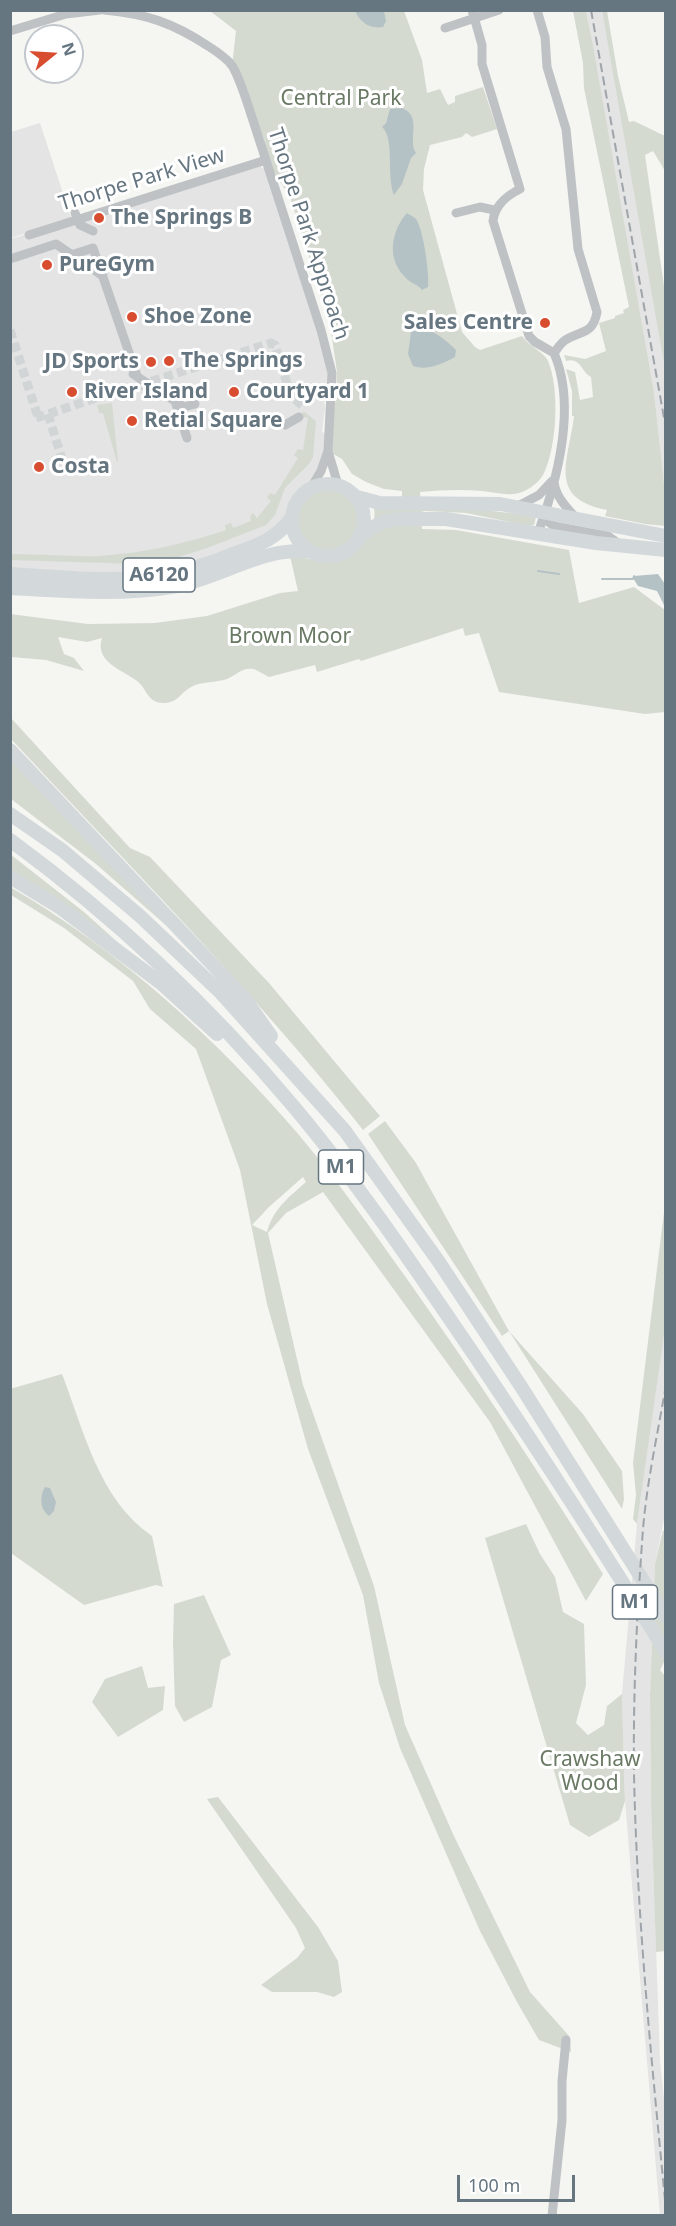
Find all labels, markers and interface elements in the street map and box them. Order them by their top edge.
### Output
north arrow [24,24,84,84]
text: N [57,39,82,59]
park label: Central Park [281,86,401,112]
street label: Thorpe Park Approach [262,125,354,343]
street label: Thorpe Park View [56,143,228,217]
place label: The Springs B [111,205,252,231]
marker: The Springs B [92,211,106,225]
place label: PureGym [59,252,155,278]
marker: PureGym [40,258,54,272]
place label: Shoe Zone [144,304,252,330]
marker: Shoe Zone [125,310,139,324]
place label: Sales Centre [404,310,533,336]
marker: Sales Centre [538,316,552,330]
place label: The Springs [181,348,303,374]
place label: JD Sports [44,349,139,375]
marker: The Springs [162,354,176,368]
marker: JD Sports [144,355,158,369]
place label: River Island [84,379,208,405]
place label: Courtyard 1 [246,379,369,405]
marker: River Island [65,385,79,399]
marker: Courtyard 1 [227,385,241,399]
place label: Retial Square [144,408,283,434]
marker: Retial Square [125,414,139,428]
place label: Costa [51,454,110,480]
marker: Costa [32,460,46,474]
road number: A6120 [123,558,195,592]
park label: Brown Moor [229,624,351,650]
road number: M1 [318,1150,364,1184]
road number: M1 [612,1585,658,1619]
park label: Crawshaw Wood [539,1747,641,1797]
scale bar [460,2163,578,2201]
text: 100 m [468,2173,520,2197]

